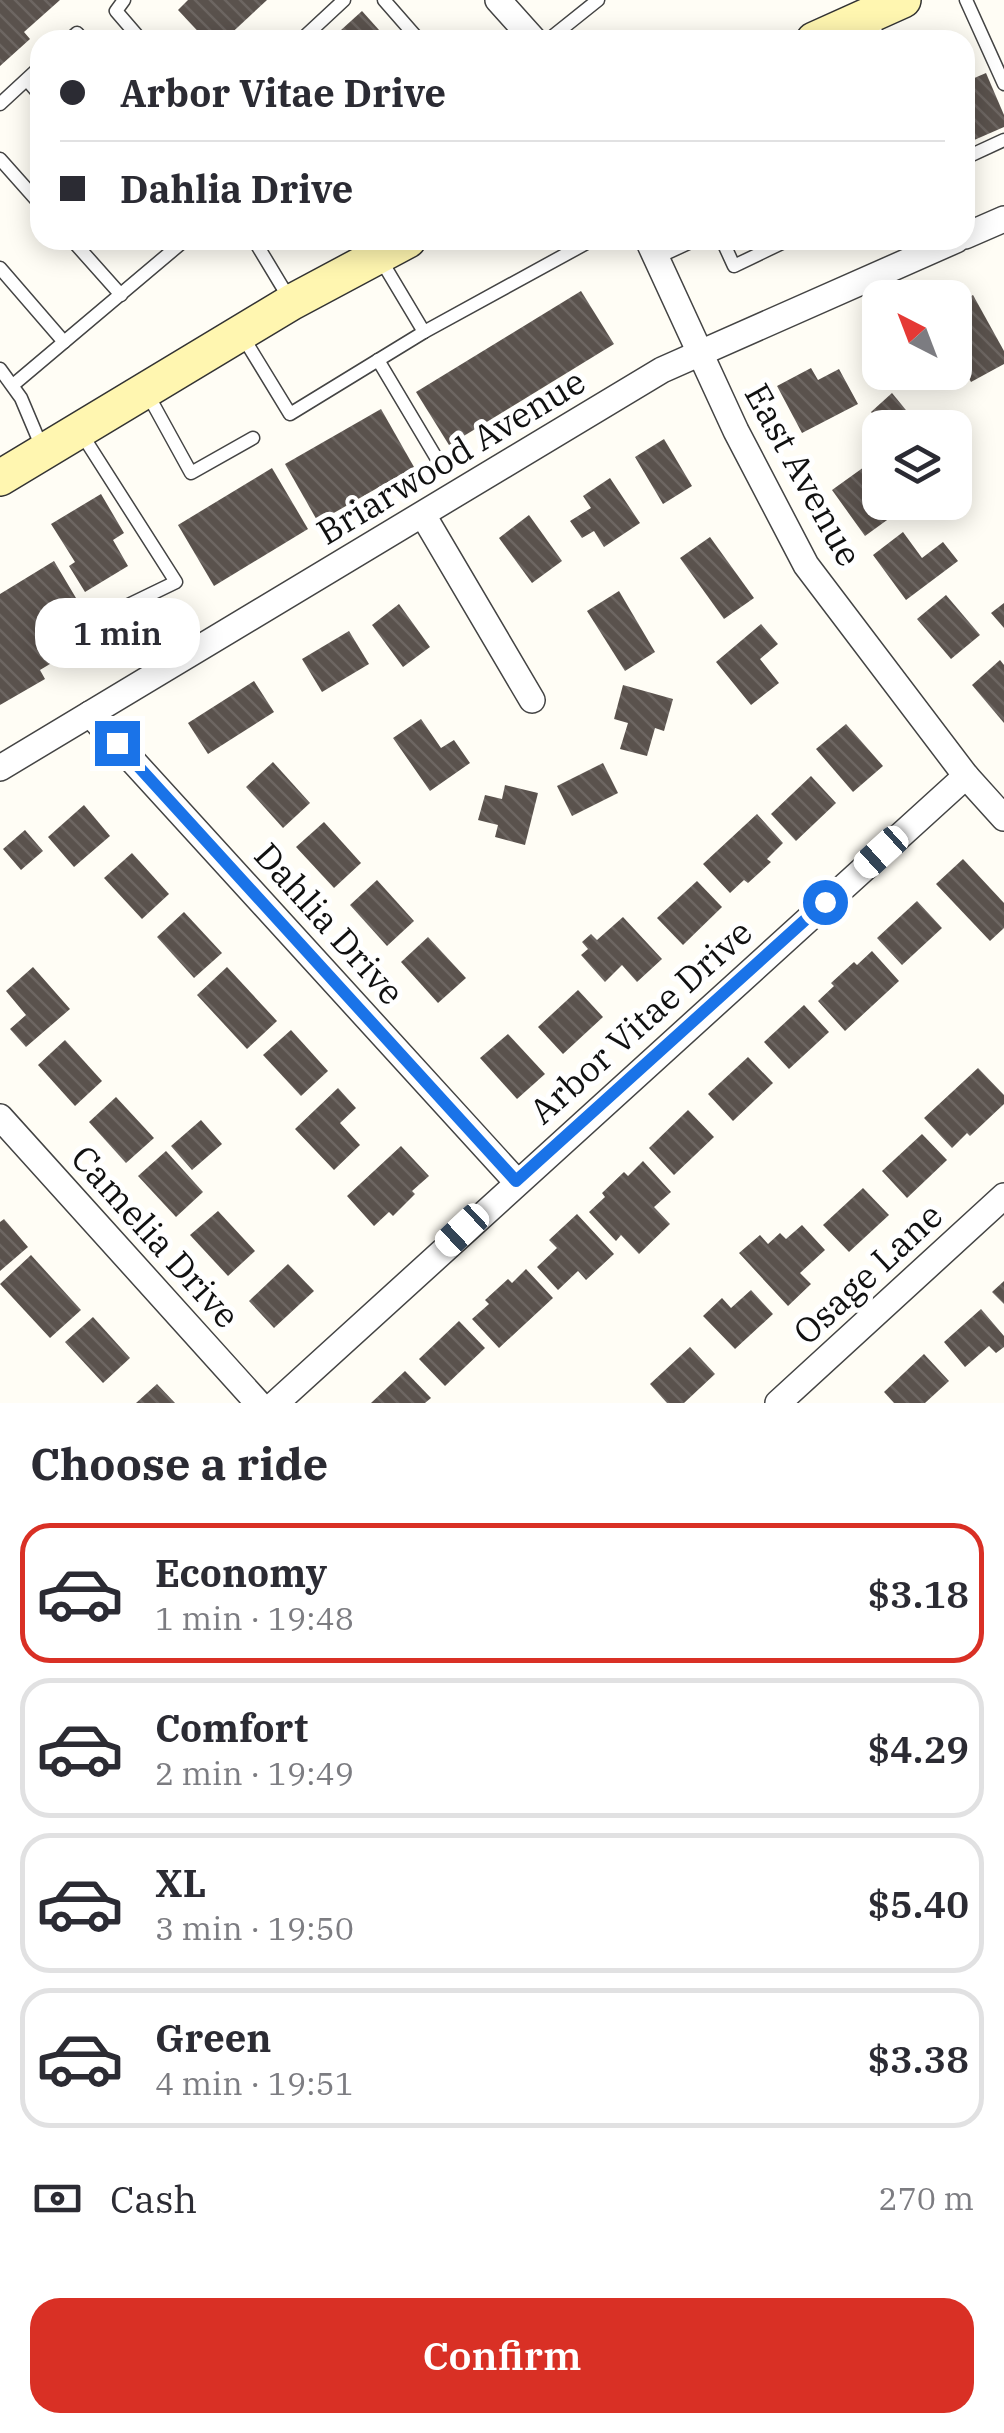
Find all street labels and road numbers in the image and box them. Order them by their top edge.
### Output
street label: Briarwood Avenue [308,358,593,554]
street label: East Avenue [735,375,873,574]
street label: Dahlia Drive [245,833,415,1014]
street label: Arbor Vitae Drive [519,909,761,1134]
street label: Camelia Drive [61,1135,250,1337]
street label: Osage Lane [783,1192,952,1354]

